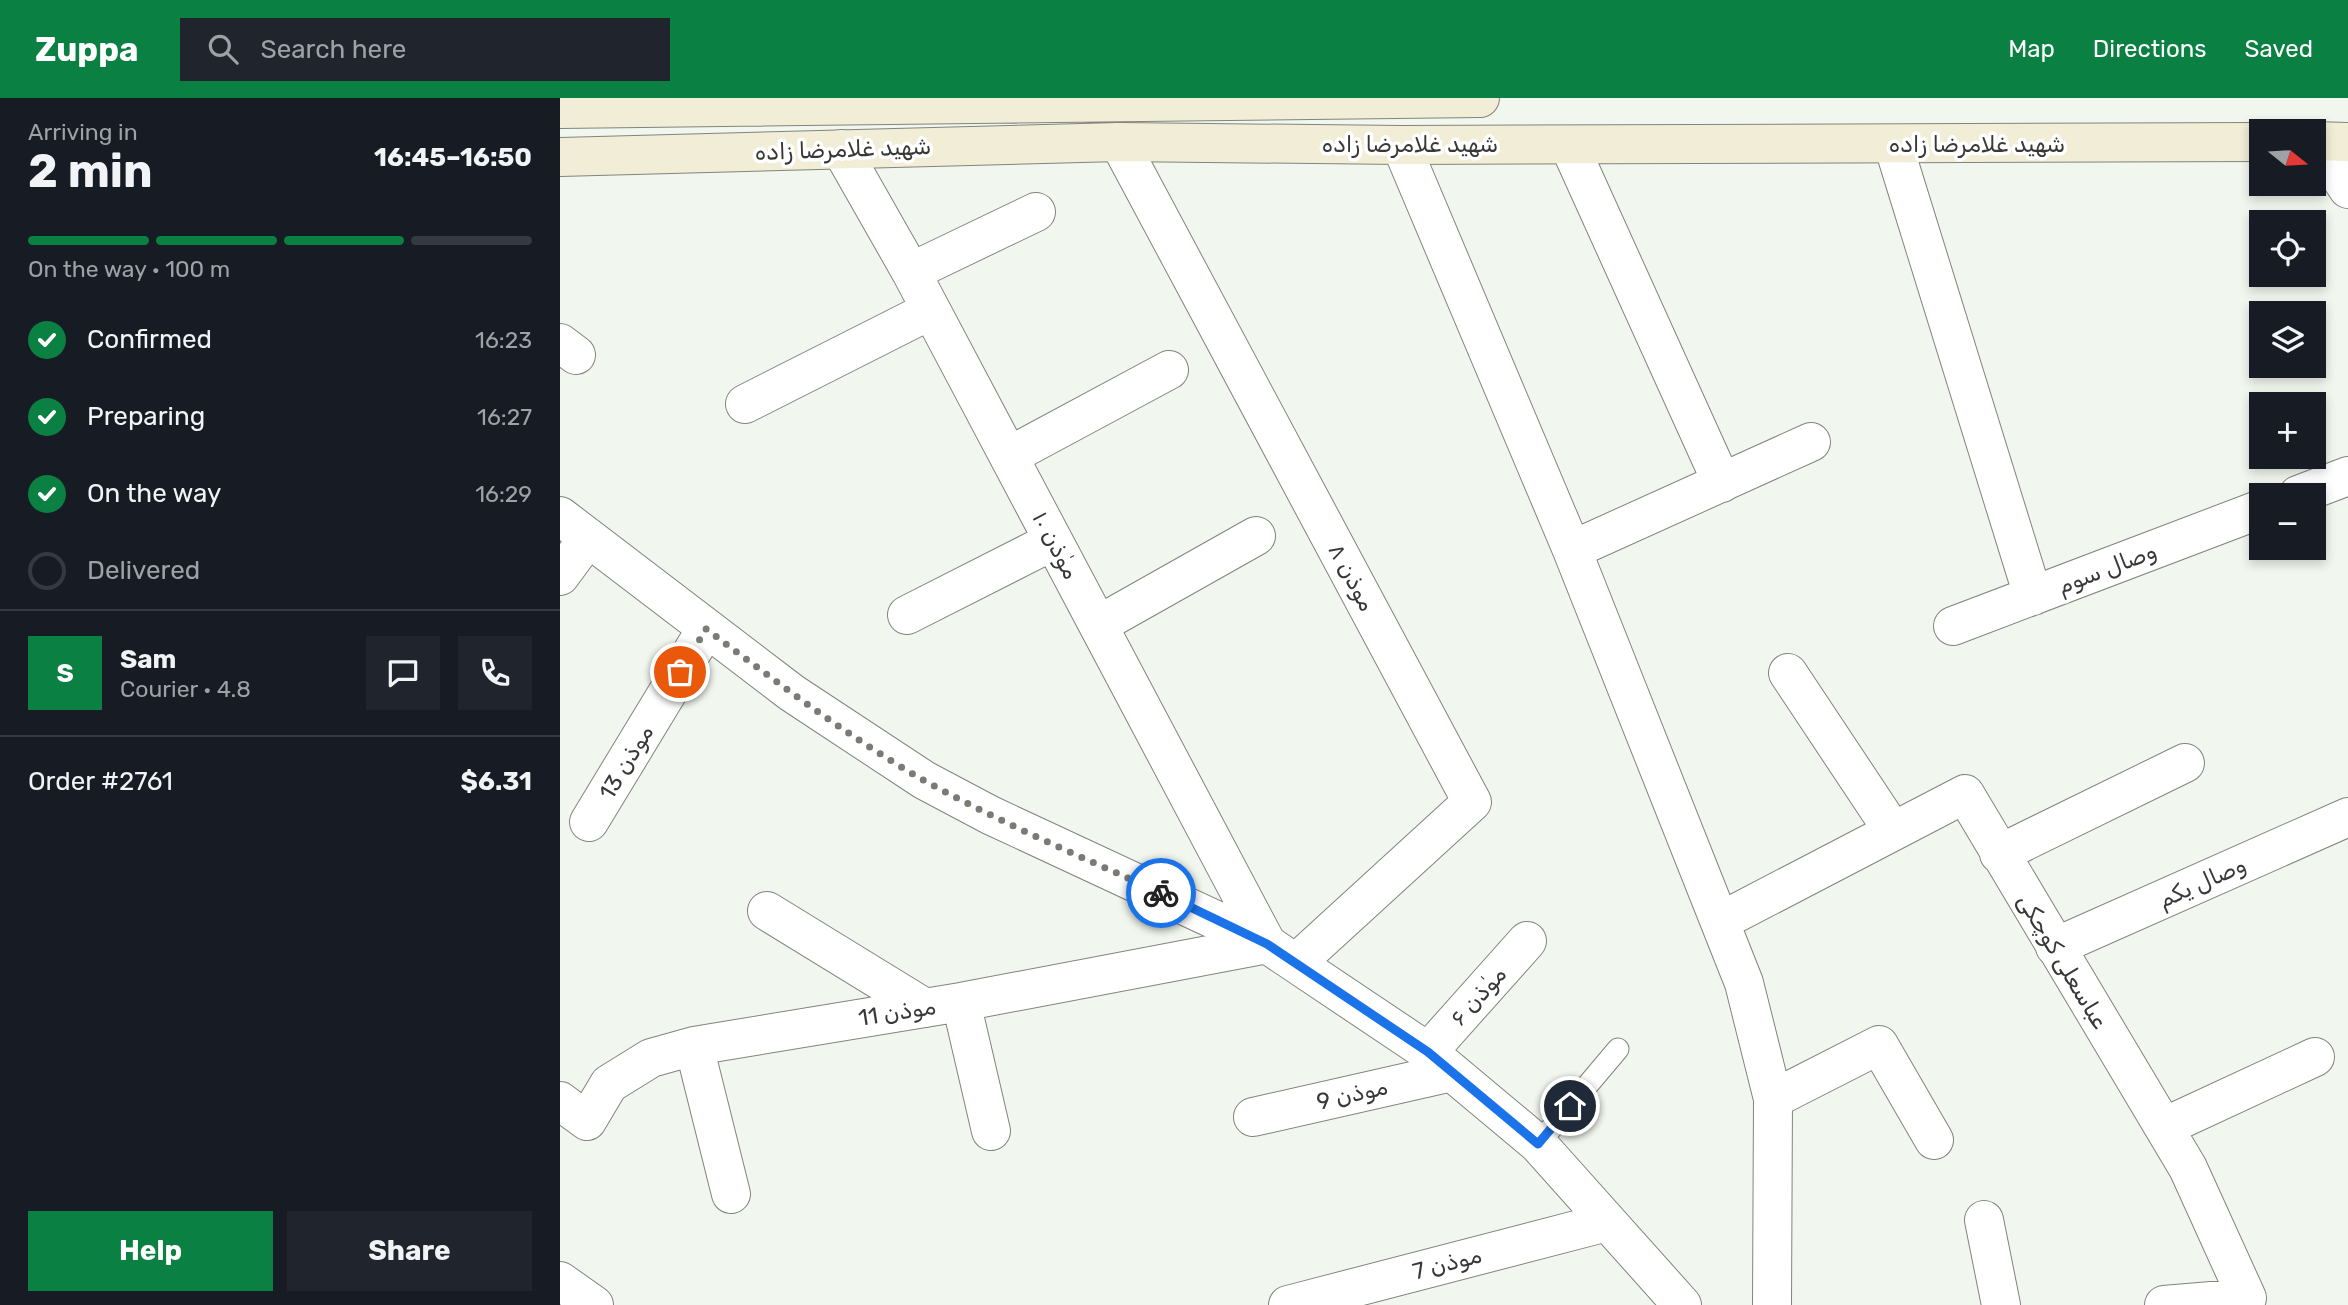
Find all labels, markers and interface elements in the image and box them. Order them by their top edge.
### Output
search box [180,18,670,81]
text: Zuppa [35,30,138,69]
icon: search [204,30,242,68]
text: Search here [260,34,406,65]
text: Map [2008,35,2055,63]
text: Directions [2093,35,2206,63]
text: Saved [2244,35,2313,63]
text: Arriving in [28,118,138,146]
north arrow [2249,119,2326,196]
map controls [2249,119,2326,560]
street label: شهید غلامرضا زاده [1322,130,1498,158]
street label: شهید غلامرضا زاده [1889,130,2065,158]
street label: شهید غلامرضا زاده [754,132,932,166]
text: 16:45–16:50 [374,142,532,173]
text: 2 min [28,144,153,199]
button: locate [2249,210,2326,287]
text: On the way · 100 m [28,255,230,283]
button: layers [2249,301,2326,378]
icon: check [28,321,66,359]
text: Confirmed [87,324,212,355]
text: 16:23 [475,326,532,354]
button: + [2249,392,2326,469]
icon: check [28,398,66,436]
text: Preparing [87,401,205,432]
text: 16:27 [477,403,532,431]
icon: check [28,475,66,513]
text: On the way [87,478,221,509]
text: 16:29 [475,480,532,508]
button: − [2249,483,2326,560]
street label: موٰذن ۱۰ [1027,506,1085,584]
street label: وصال سوم [2054,536,2161,601]
street label: موذن ۸ [1323,538,1381,616]
text: Delivered [87,555,200,586]
button: chat [366,636,440,710]
button: phone [458,636,532,710]
pin [650,642,710,702]
text: Sam [120,644,176,675]
icon: bag [661,653,699,691]
text: S [56,658,74,689]
text: Courier · 4.8 [120,675,251,703]
street label: موذن 13 [593,720,659,804]
text: Order #2761 [28,766,173,797]
text: $6.31 [461,766,532,797]
street label: وصال یکم [2154,850,2251,915]
courier [1126,858,1196,928]
icon: bike [1142,874,1180,912]
street label: عباسعلی کوچکی [2012,888,2114,1034]
street label: موٰذن ۶ [1444,960,1512,1032]
street label: موذن 11 [856,992,938,1032]
street label: موذن 9 [1314,1072,1390,1116]
pin [1540,1076,1600,1136]
icon: home [1551,1087,1589,1125]
button: Help [28,1211,273,1291]
button: Share [287,1211,532,1291]
street label: موذن 7 [1409,1240,1485,1286]

